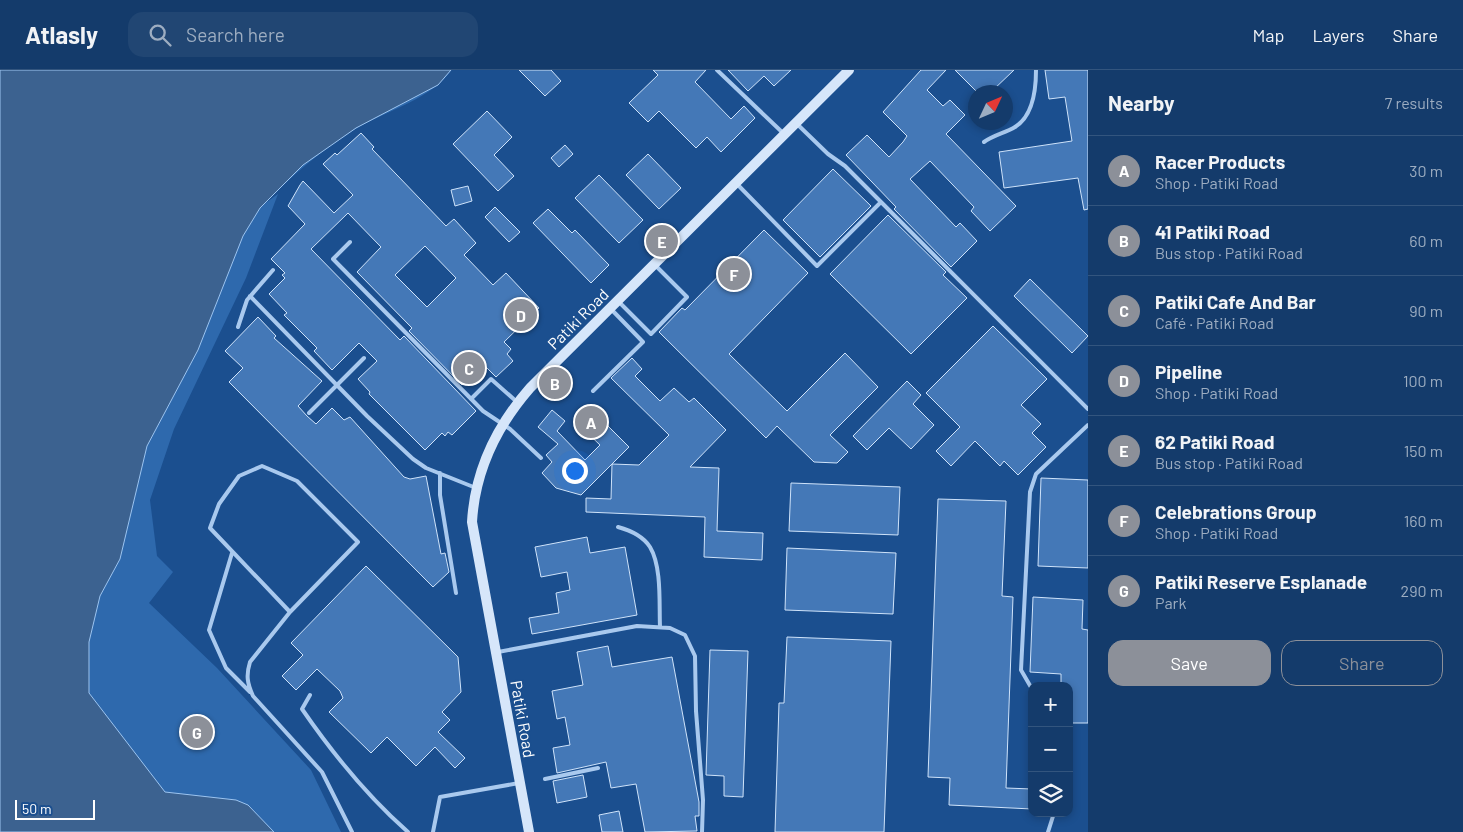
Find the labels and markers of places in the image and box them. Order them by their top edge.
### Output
pin: E [646,222,678,260]
pin: F [718,255,750,293]
pin: D [505,296,537,334]
pin: C [453,349,485,387]
pin: B [539,364,571,402]
pin: A [575,403,607,441]
pin: G [181,713,213,751]

